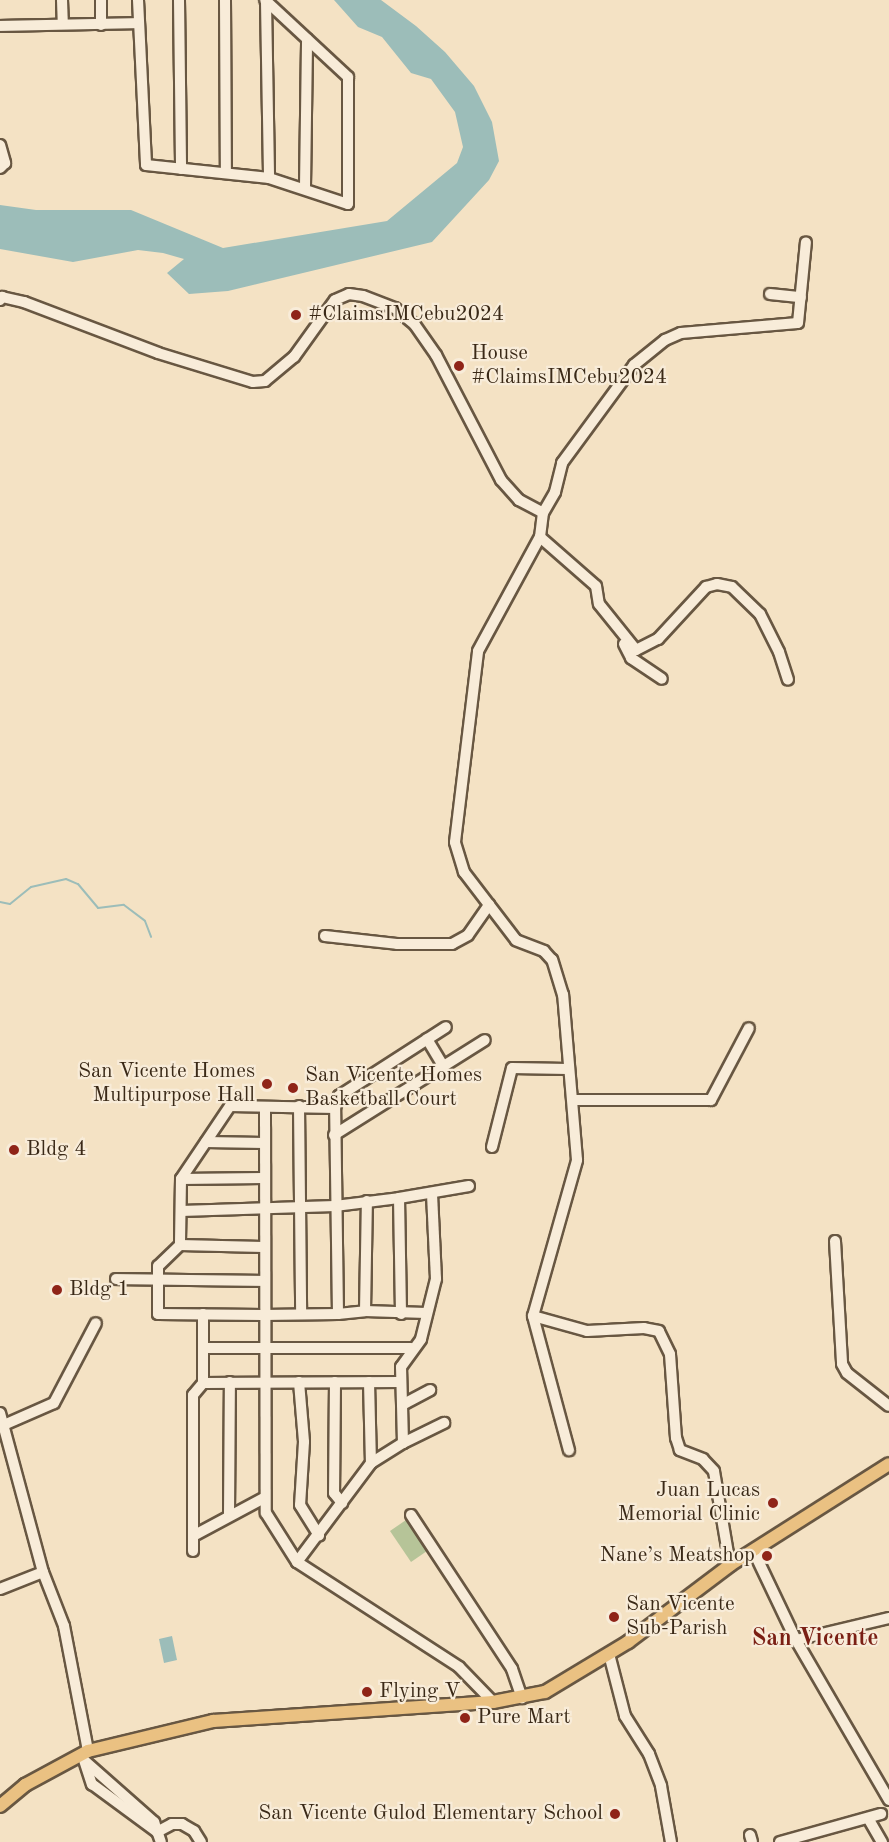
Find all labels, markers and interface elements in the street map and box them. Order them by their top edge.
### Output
place label: #ClaimsIMCebu2024 [308,302,504,328]
marker: #ClaimsIMCebu2024 [289,308,303,322]
place label: House #ClaimsIMCebu2024 [471,341,667,391]
marker: House #ClaimsIMCebu2024 [452,359,466,373]
place label: San Vicente Homes Multipurpose Hall [78,1059,255,1109]
place label: San Vicente Homes Basketball Court [305,1063,482,1113]
marker: San Vicente Homes Multipurpose Hall [260,1077,274,1091]
marker: San Vicente Homes Basketball Court [286,1081,300,1095]
place label: Bldg 4 [26,1137,87,1163]
marker: Bldg 4 [7,1143,21,1157]
place label: Bldg 1 [69,1277,130,1303]
marker: Bldg 1 [50,1283,64,1297]
place label: Juan Lucas Memorial Clinic [618,1478,760,1528]
marker: Juan Lucas Memorial Clinic [764,1494,782,1512]
place label: Nane’s Meatshop [600,1543,755,1569]
marker: Nane’s Meatshop [760,1549,774,1563]
place label: San Vicente Sub-Parish [626,1592,735,1642]
marker: San Vicente Sub-Parish [607,1610,621,1624]
district label: San Vicente [751,1626,879,1654]
place label: Flying V [379,1679,460,1705]
marker: Flying V [360,1685,374,1699]
place label: Pure Mart [477,1705,571,1731]
marker: Pure Mart [458,1711,472,1725]
place label: San Vicente Gulod Elementary School [258,1801,603,1827]
marker: San Vicente Gulod Elementary School [608,1807,622,1821]

